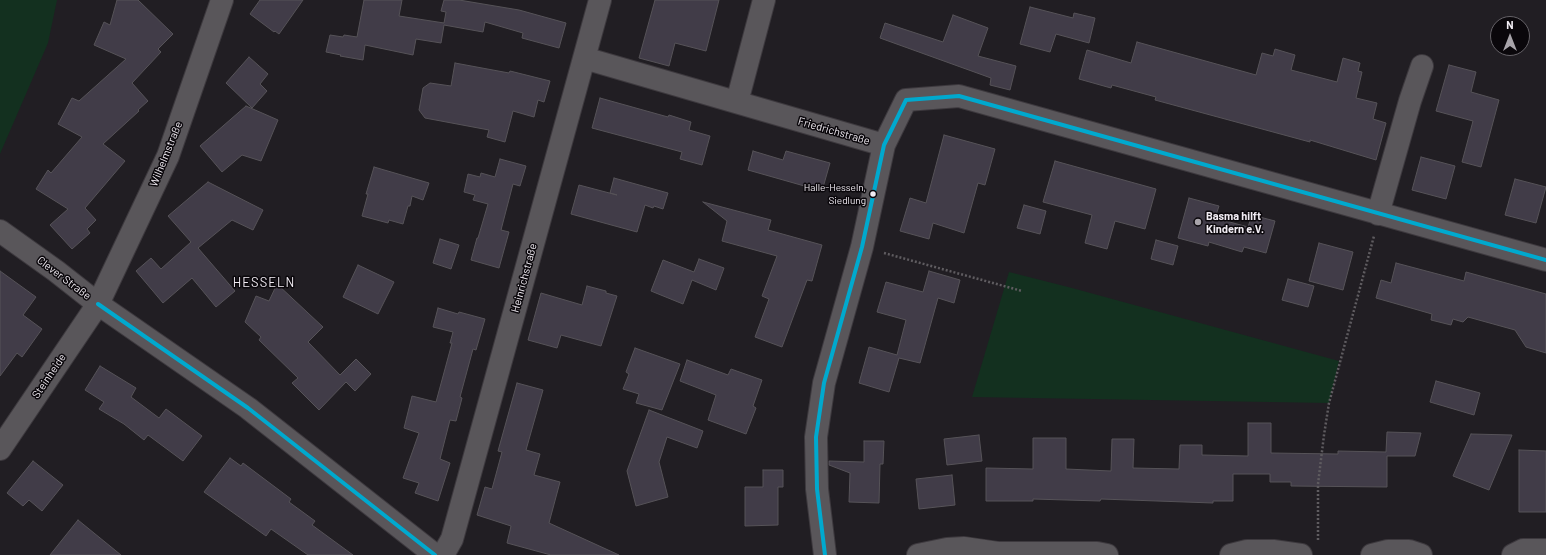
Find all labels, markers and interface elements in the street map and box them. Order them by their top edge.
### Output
north arrow [1490,16,1530,56]
text: N [1506,18,1514,31]
street label: Friedrichstraße [797,114,871,148]
street label: Wilhelmstraße [147,119,185,189]
place label: Halle-Hesseln, Siedlung [804,182,866,206]
marker: Halle-Hesseln, Siedlung [868,189,878,199]
place label: Basma hilft Kindern e.V. [1206,209,1264,235]
marker: Basma hilft Kindern e.V. [1193,217,1203,227]
street label: Heinrichstraße [508,242,540,314]
street label: Clever Straße [34,253,94,303]
district label: HESSELN [233,275,295,291]
street label: Steinheide [29,351,69,401]

